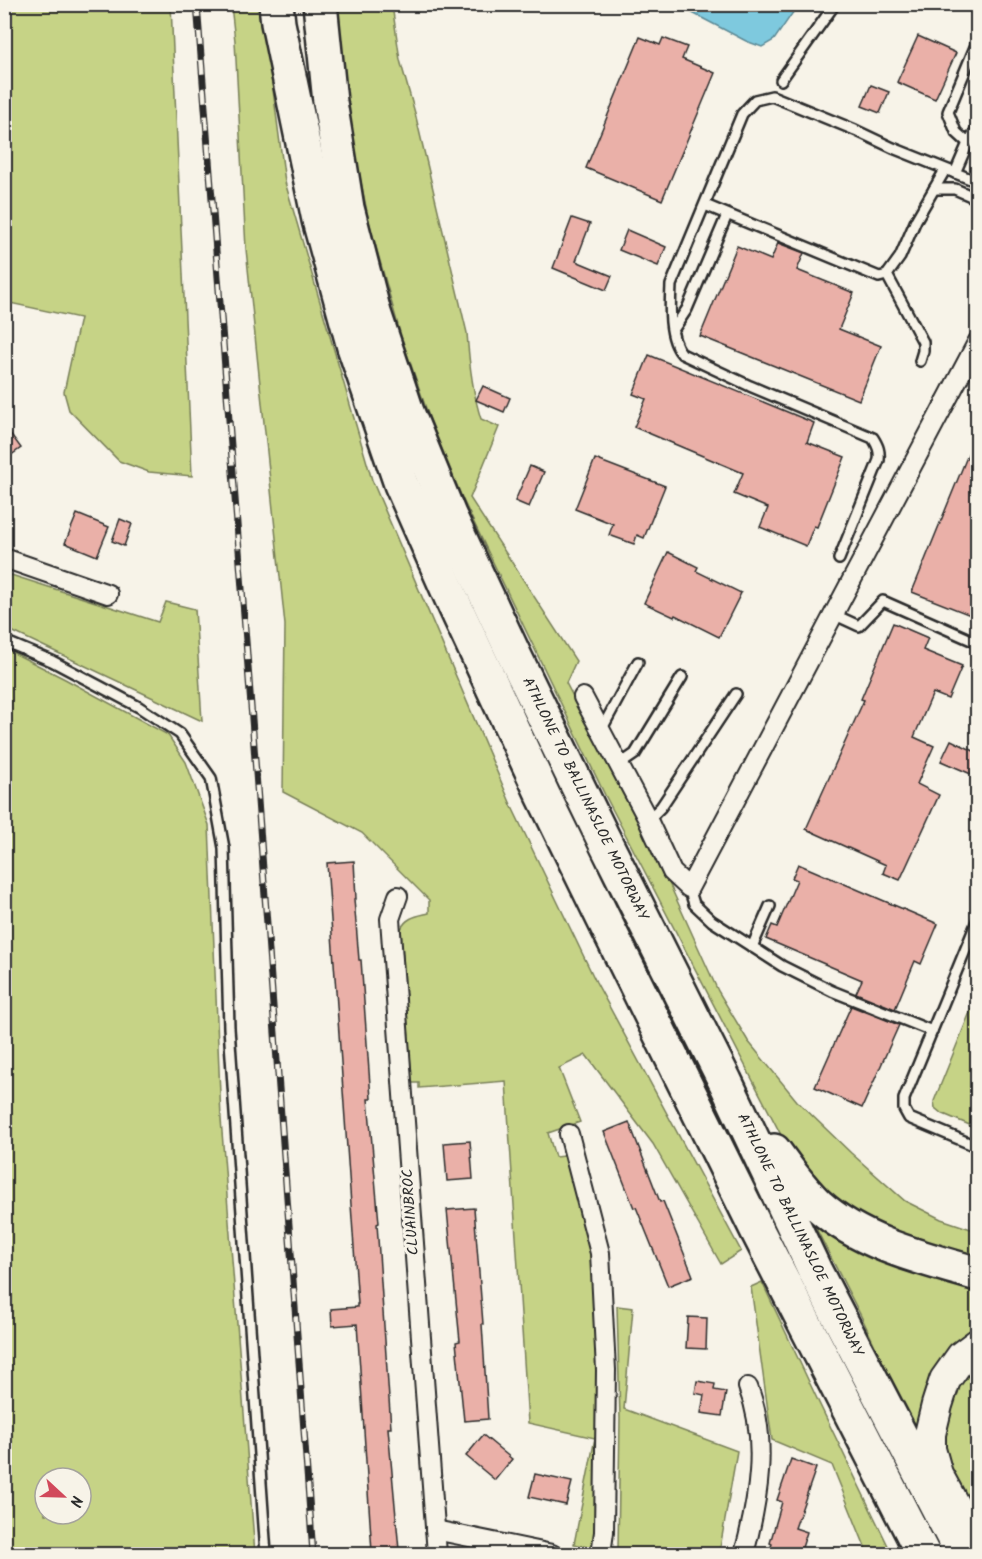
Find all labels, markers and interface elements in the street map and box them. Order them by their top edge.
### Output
street label: ATHLONE TO BALLINASLOE MOTORWAY [515,673,655,926]
street label: ATHLONE TO BALLINASLOE MOTORWAY [730,1109,870,1362]
street label: CLUAINBROC [396,1168,426,1256]
north arrow [33,1466,93,1526]
text: N [62,1492,89,1510]

